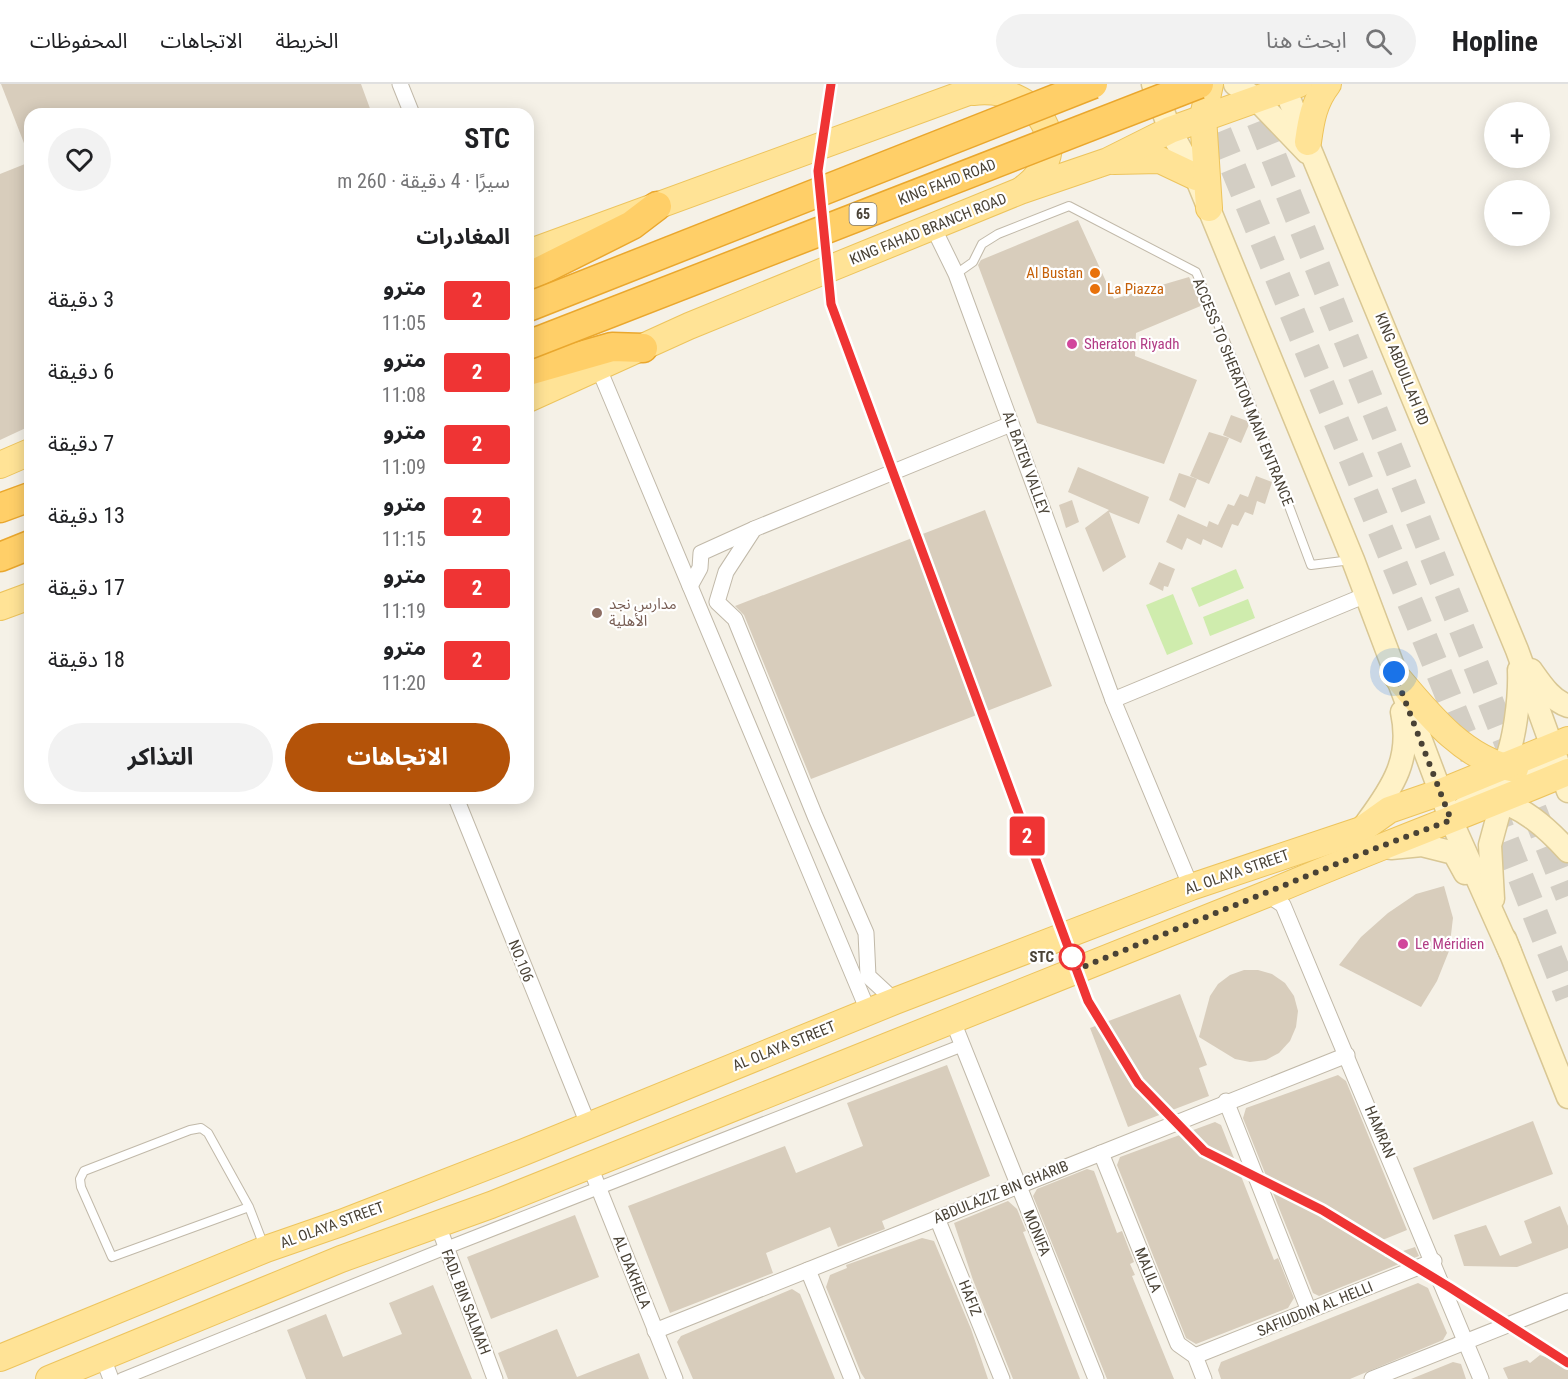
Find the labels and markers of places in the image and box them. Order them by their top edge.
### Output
place label: Al Bustan [1026,264,1083,282]
marker: Al Bustan [1088,266,1102,280]
place label: La Piazza [1107,280,1164,298]
marker: La Piazza [1088,282,1102,296]
place label: Sheraton Riyadh [1084,335,1179,353]
marker: Sheraton Riyadh [1065,337,1079,351]
place label: مدارس نجد الأهلية [609,595,677,630]
marker: مدارس نجد الأهلية [590,606,604,620]
place label: Le Méridien [1415,935,1484,953]
marker: Le Méridien [1396,937,1410,951]
marker: STC [1059,944,1085,970]
place label: STC [1029,948,1054,966]

